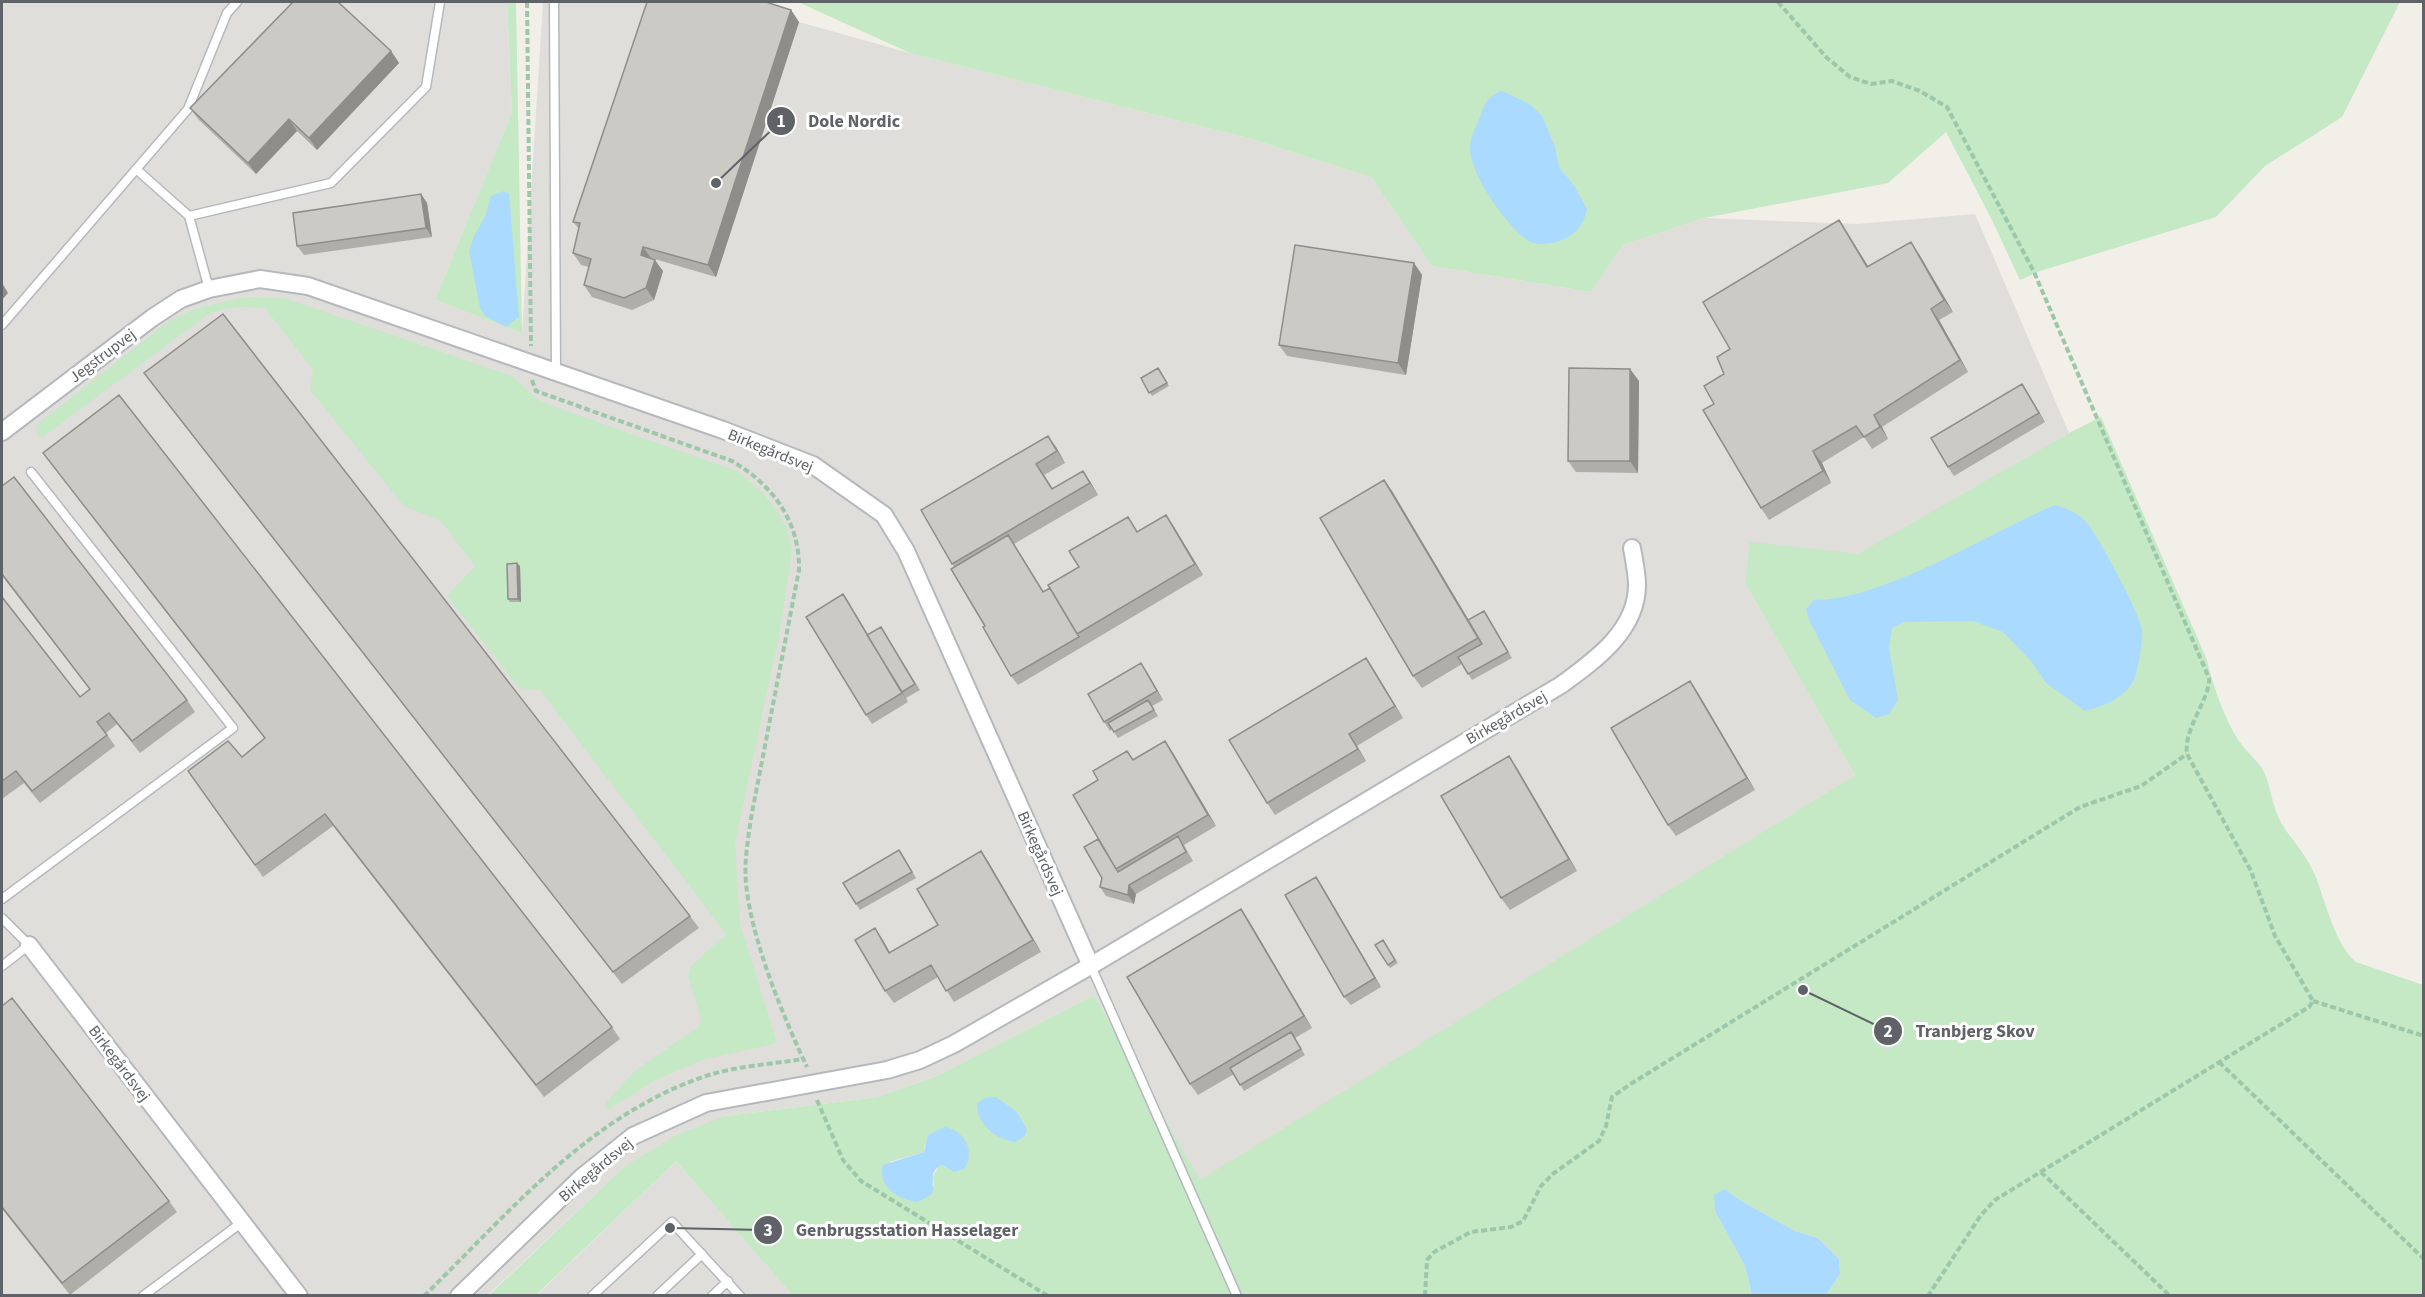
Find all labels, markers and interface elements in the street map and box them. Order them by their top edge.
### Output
callout: Dole Nordic [766,103,912,139]
text: 1 [776,109,786,134]
text: Dole Nordic [808,109,901,134]
street label: Jegstrupvej [65,324,140,388]
street label: Birkegårdsvej [725,424,817,478]
street label: Birkegårdsvej [1462,686,1551,750]
street label: Birkegårdsvej [1012,808,1069,899]
callout: Tranbjerg Skov [1873,1013,2047,1049]
text: 2 [1883,1019,1893,1044]
text: Tranbjerg Skov [1915,1019,2035,1044]
street label: Birkegårdsvej [83,1021,155,1106]
street label: Birkegårdsvej [554,1132,637,1207]
callout: Genbrugsstation Hasselager [753,1212,1030,1248]
text: 3 [763,1218,773,1243]
text: Genbrugsstation Hasselager [796,1218,1019,1243]

